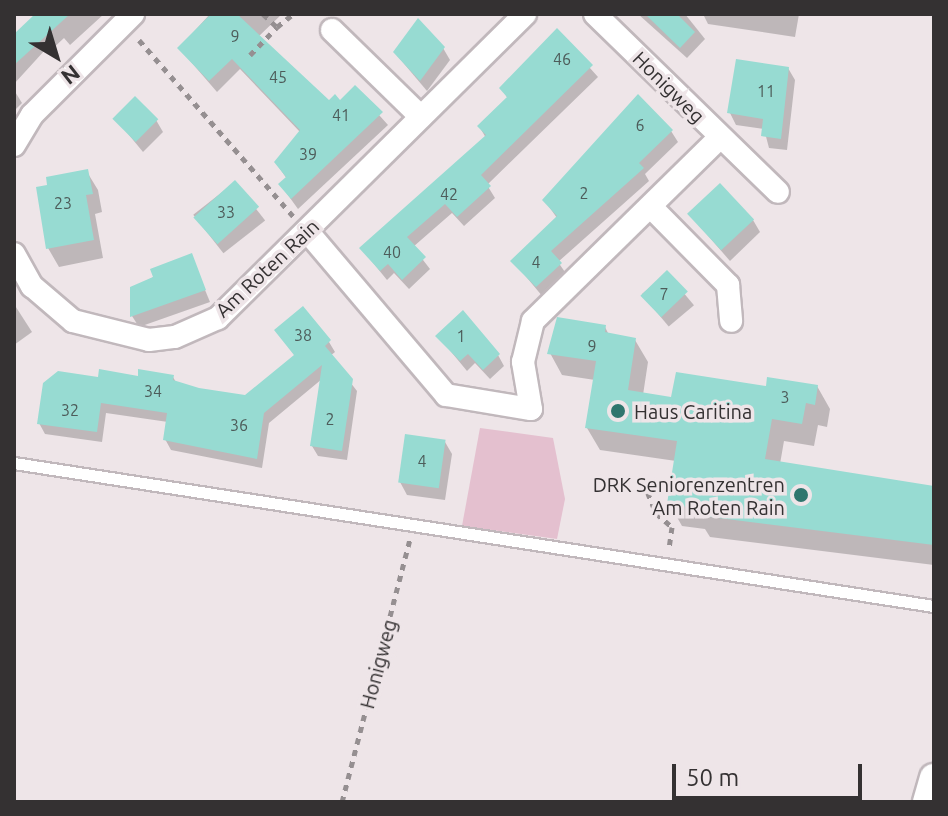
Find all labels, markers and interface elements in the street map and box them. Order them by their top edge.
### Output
north arrow [16,16,96,96]
house number: 9 [230,26,240,46]
street label: Honigweg [628,46,710,128]
house number: 46 [553,49,571,69]
text: N [57,60,85,90]
house number: 45 [269,67,287,87]
house number: 11 [757,81,775,101]
house number: 41 [332,105,350,125]
house number: 6 [635,115,645,135]
house number: 39 [299,144,317,164]
house number: 2 [579,183,589,203]
house number: 42 [440,184,458,204]
house number: 23 [54,193,72,213]
house number: 33 [217,202,235,222]
street label: Am Roten Rain [210,214,324,322]
house number: 40 [383,242,401,262]
house number: 4 [531,252,541,272]
house number: 7 [659,284,669,304]
house number: 38 [294,325,312,345]
house number: 1 [456,326,466,346]
house number: 9 [587,336,597,356]
house number: 34 [144,381,162,401]
house number: 3 [780,387,790,407]
place label: Haus Caritina [634,399,752,423]
house number: 32 [61,400,79,420]
marker: Haus Caritina [609,402,627,420]
house number: 2 [325,409,335,429]
house number: 36 [230,415,248,435]
house number: 4 [417,451,427,471]
place label: DRK Seniorenzentren Am Roten Rain [593,472,785,519]
marker: DRK Seniorenzentren Am Roten Rain [792,486,810,504]
street label: Honigweg [355,617,401,711]
scale bar [676,748,866,798]
text: 50 m [686,764,739,791]

